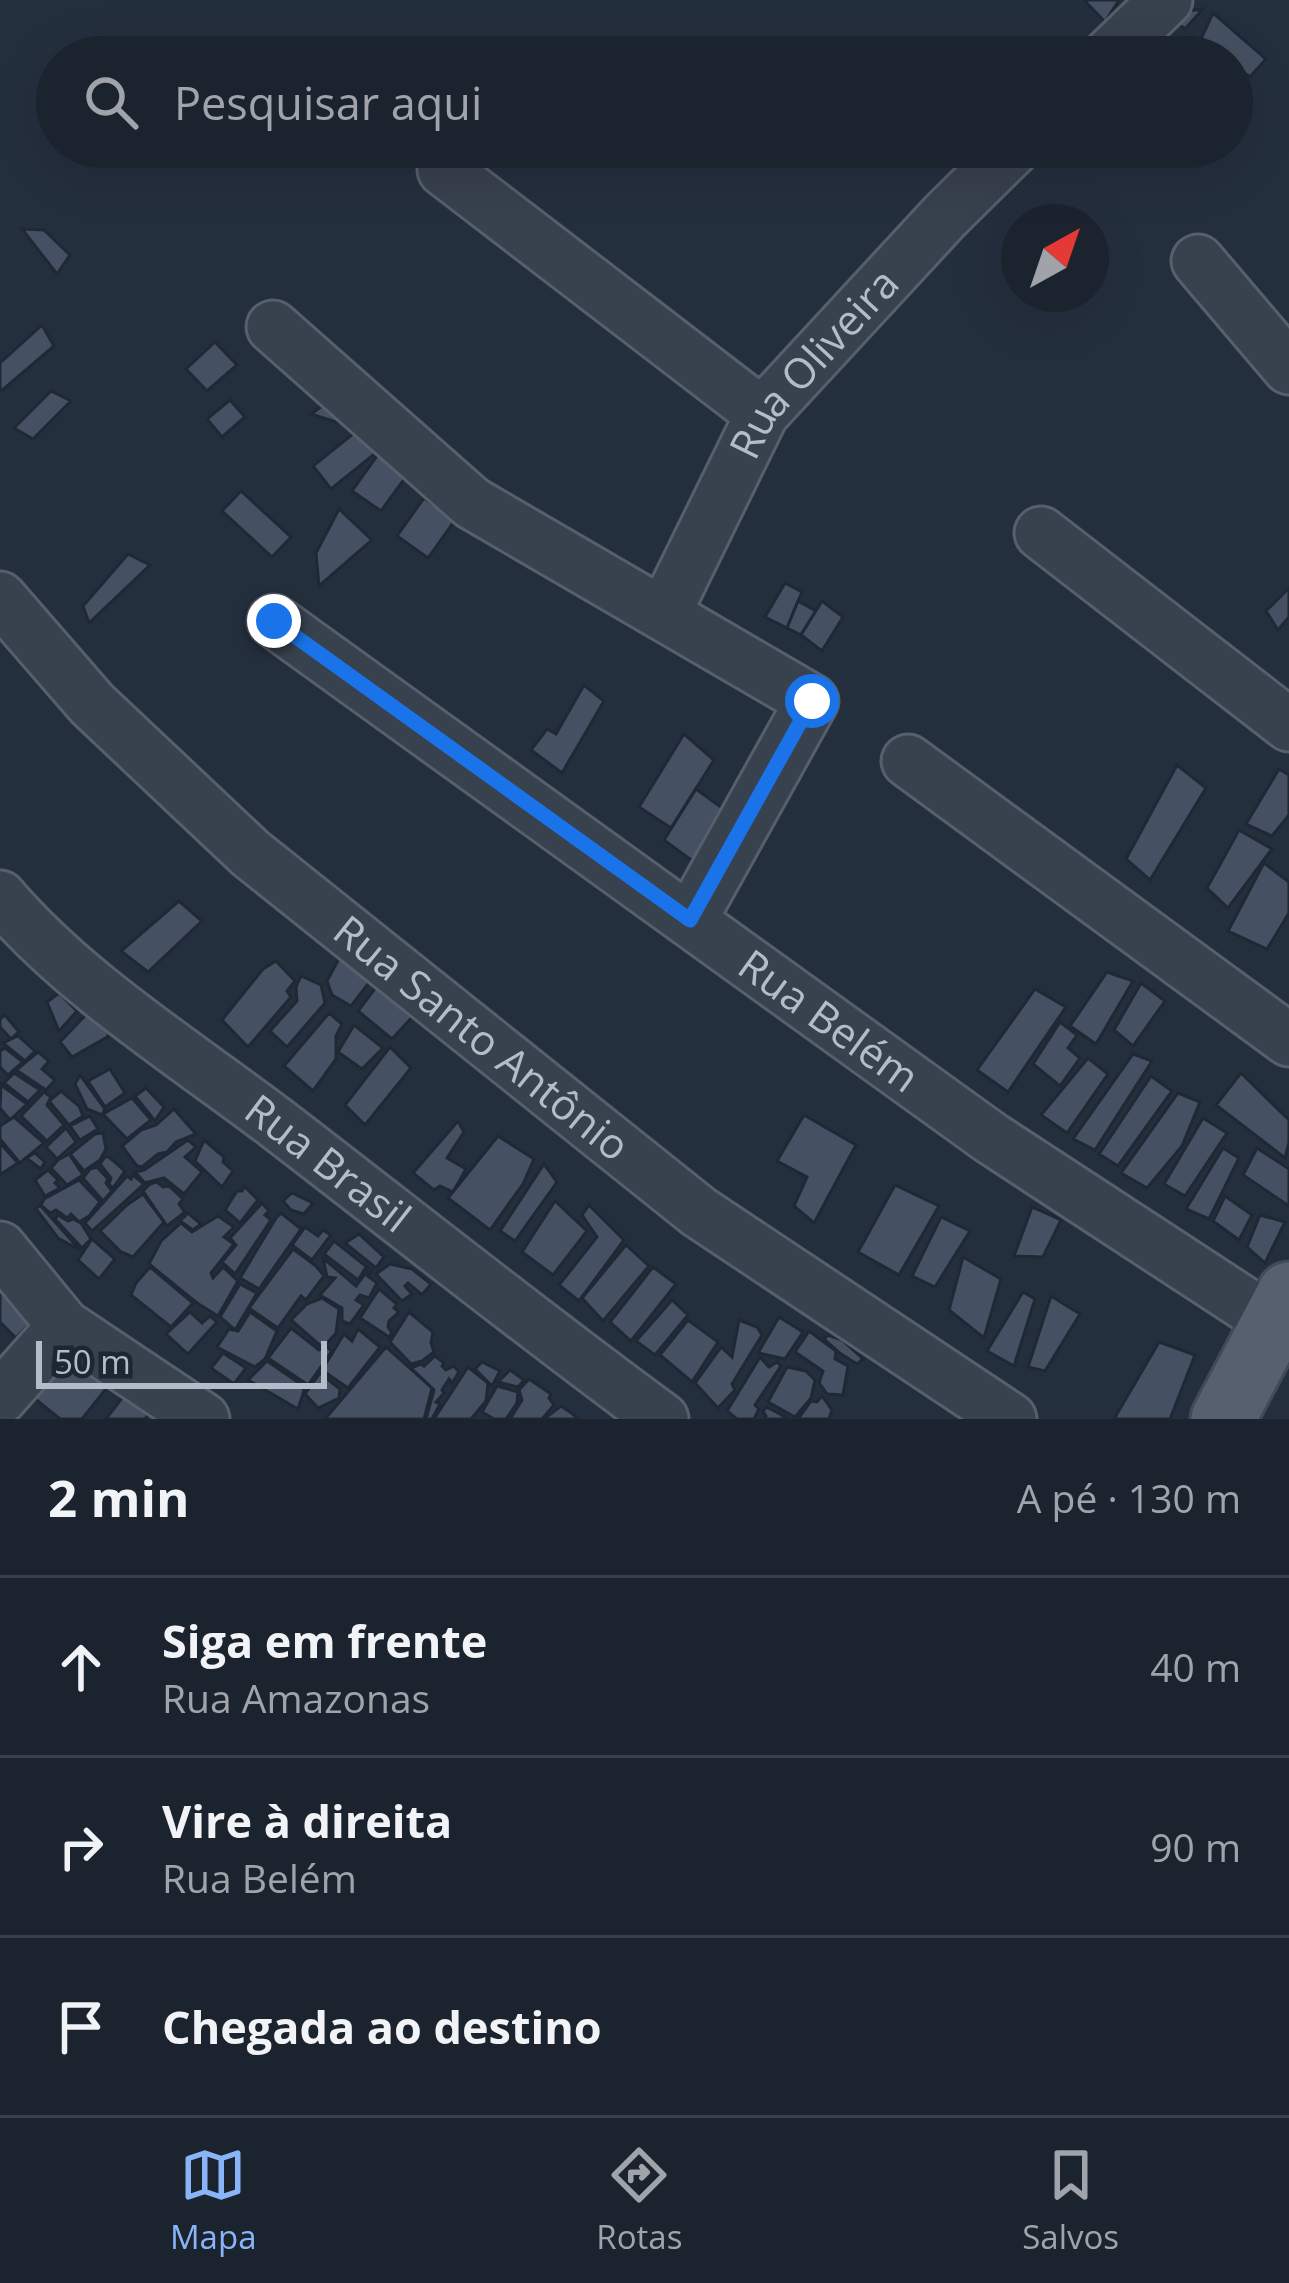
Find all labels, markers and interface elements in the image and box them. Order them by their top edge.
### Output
search box [36,36,1253,168]
icon: search [78,69,144,135]
text: Pesquisar aqui [174,72,482,133]
north arrow [1001,204,1109,312]
street label: Rua Oliveira [715,255,910,468]
route end [247,594,301,648]
route start [785,674,839,728]
street label: Rua Santo Antônio [323,901,642,1173]
street label: Rua Belém [728,935,931,1104]
street label: Rua Brasil [234,1080,423,1244]
scale bar [36,1335,327,1388]
text: 50 m [54,1339,131,1384]
text: 2 min [48,1462,190,1532]
text: A pé · 130 m [1017,1471,1241,1524]
text: Siga em frente [162,1610,487,1671]
icon: ahead [48,1634,114,1700]
text: 40 m [1150,1640,1241,1693]
text: Rua Amazonas [162,1671,430,1724]
text: Vire à direita [162,1790,452,1851]
icon: right [48,1814,114,1880]
text: 90 m [1150,1820,1241,1873]
text: Rua Belém [162,1851,357,1904]
icon: arrive [48,1994,114,2060]
text: Chegada ao destino [162,1996,602,2057]
tab: Mapa [170,2142,256,2259]
tab: Rotas [596,2142,682,2259]
tab: Salvos [1022,2142,1119,2259]

